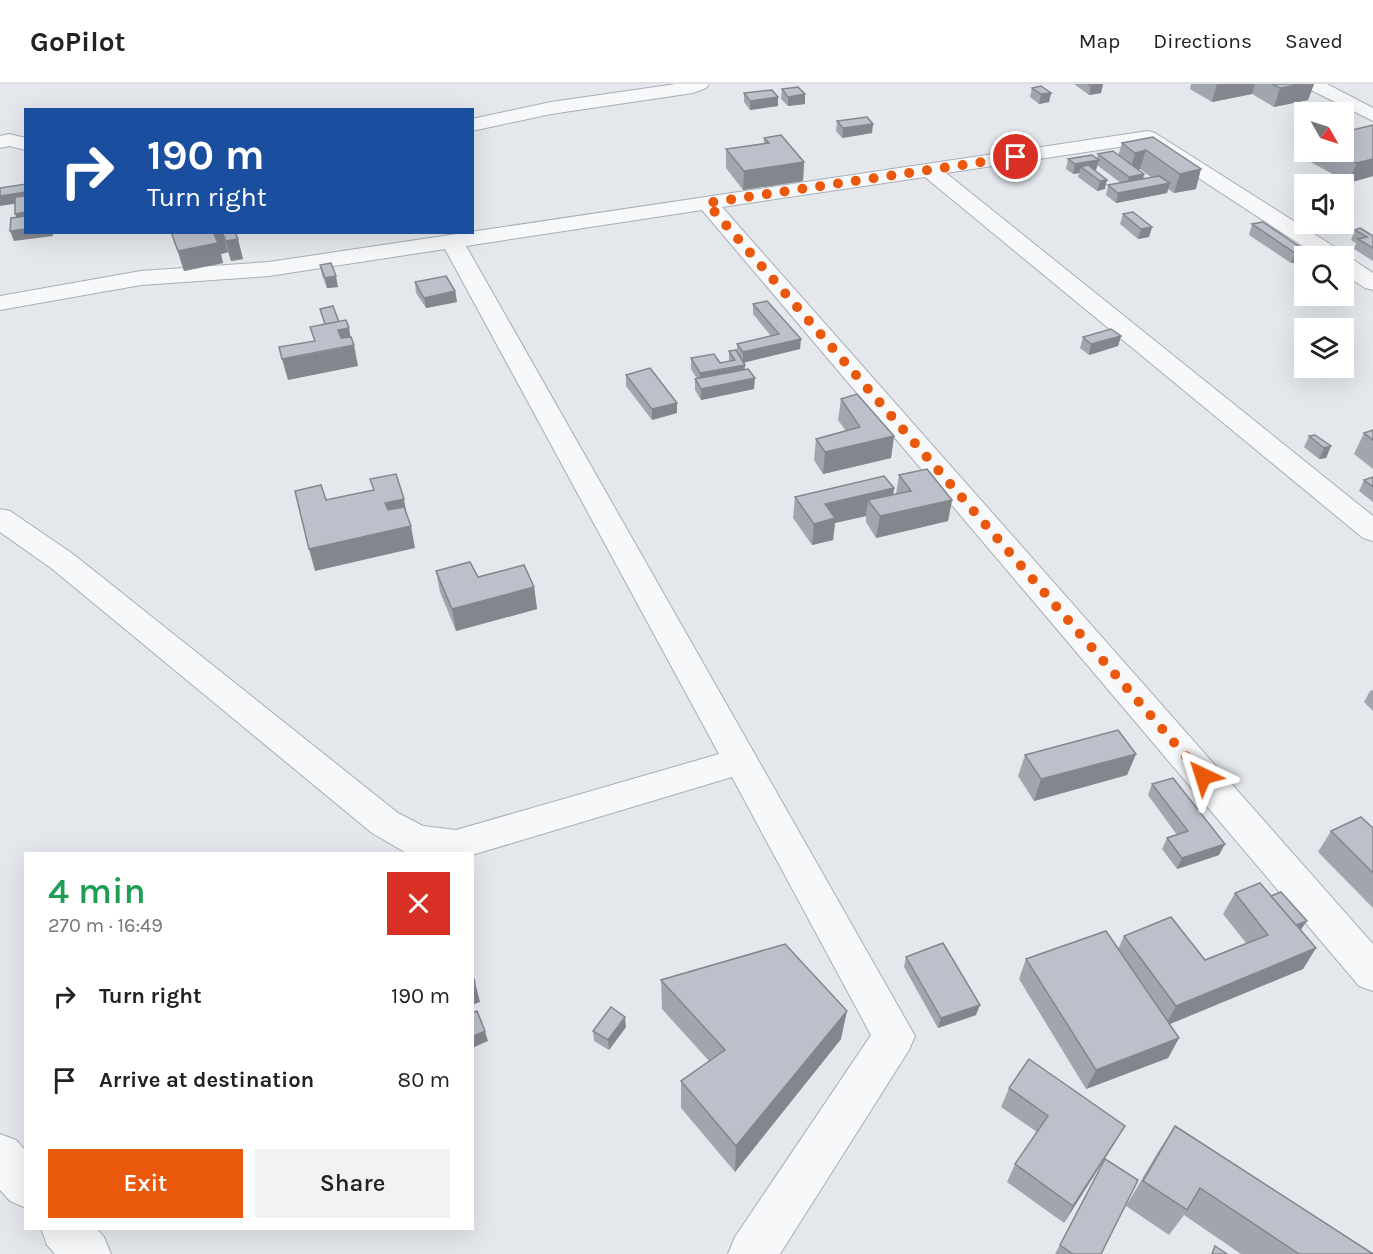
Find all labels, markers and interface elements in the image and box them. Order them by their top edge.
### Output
text: GoPilot [30,25,126,58]
text: Map [1079,29,1120,53]
text: Directions [1153,29,1252,53]
text: Saved [1285,29,1343,53]
north arrow [1294,102,1354,162]
map controls [1294,102,1354,378]
text: 190 m [147,130,265,180]
pin [990,131,1041,182]
icon: right [48,132,126,210]
icon: arrive [999,140,1032,173]
button: sound [1294,174,1354,234]
text: Turn right [147,181,267,213]
button: search [1294,246,1354,306]
button: layers [1294,318,1354,378]
position arrow [1171,744,1235,808]
text: 4 min [48,870,146,912]
button: close [387,872,450,935]
text: 270 m · 16:49 [48,914,163,937]
icon: right [48,980,81,1013]
text: Turn right [99,983,202,1009]
text: 190 m [391,983,450,1009]
icon: arrive [48,1064,81,1097]
text: Arrive at destination [99,1067,314,1093]
text: 80 m [398,1067,450,1093]
button: Exit [48,1149,243,1218]
button: Share [255,1149,450,1218]

